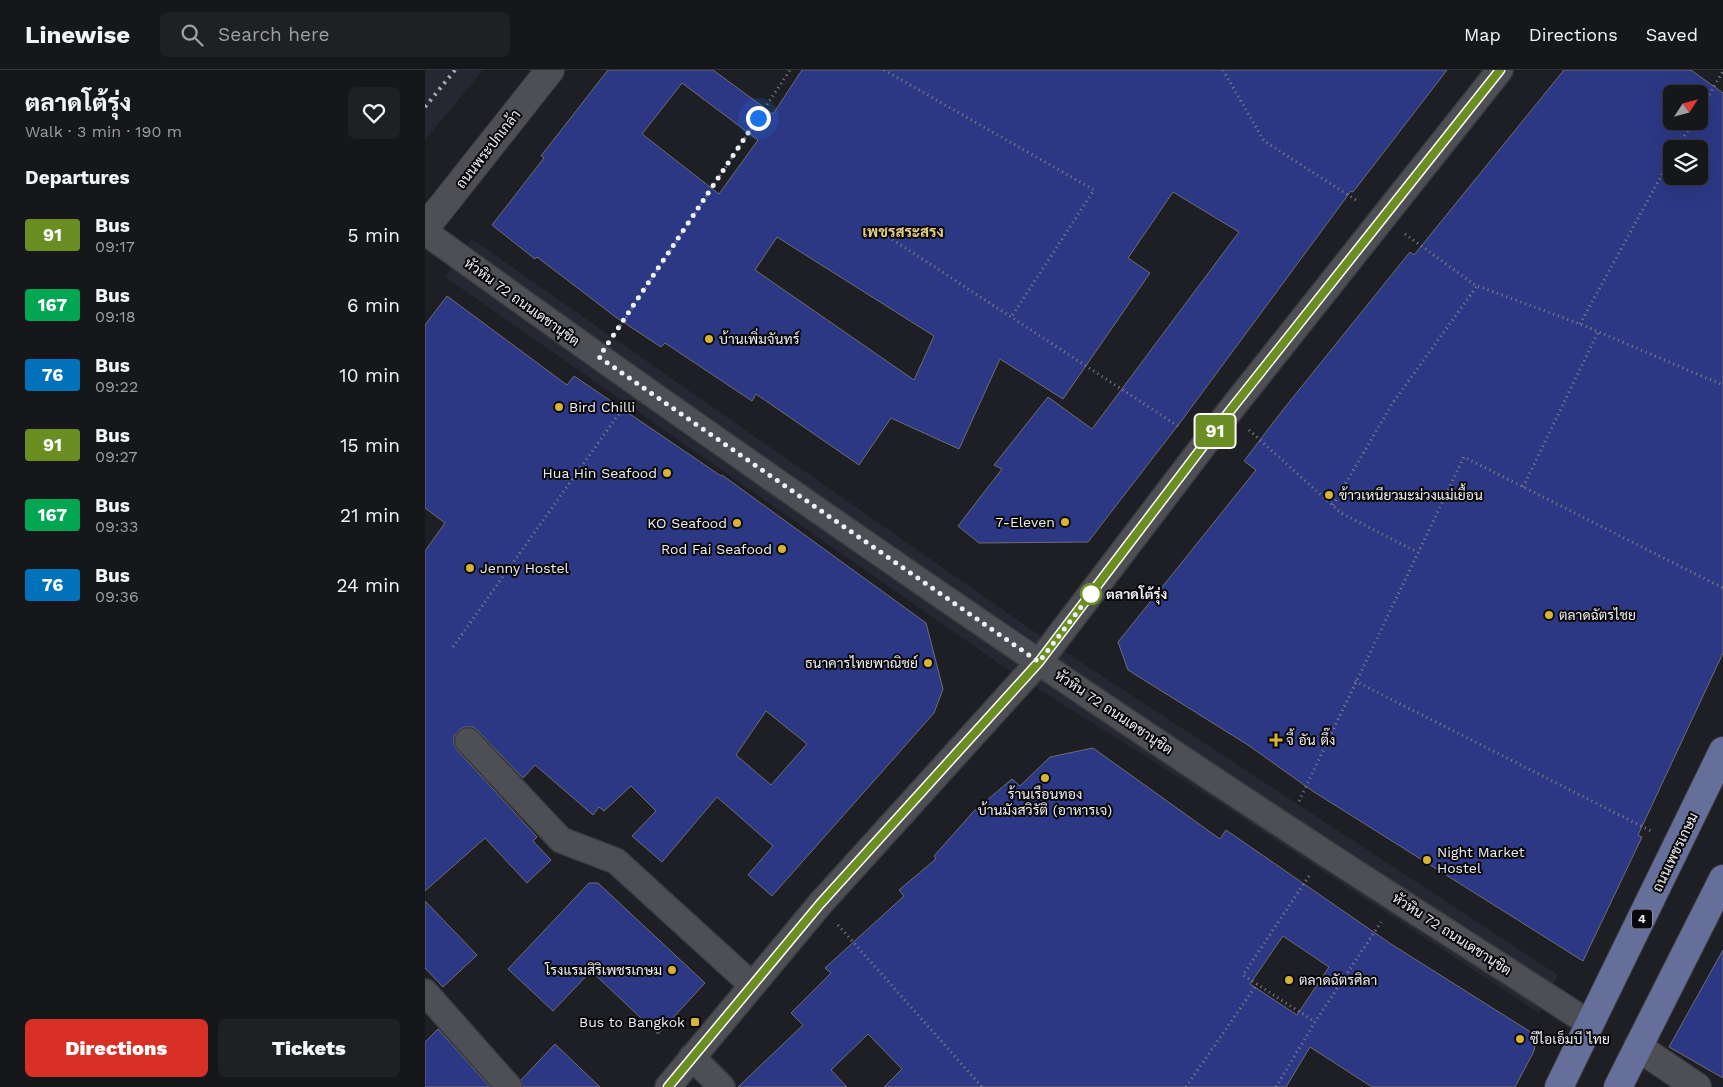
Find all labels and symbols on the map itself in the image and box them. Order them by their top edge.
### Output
north arrow [1663,85,1707,130]
street label: ถนนพระปกเกล้า [452,106,524,191]
your location [746,106,771,131]
district label: เพชรสระสรง [862,223,944,241]
street label: หัวหิน 72 ถนนเดชานุชิต [460,255,583,351]
place label: บ้านเพิ่มจันทร์ [719,328,800,347]
marker: บ้านเพิ่มจันทร์ [703,333,715,345]
place label: Bird Chilli [569,399,635,415]
marker: Bird Chilli [553,401,565,413]
line badge: 91 [1193,415,1237,447]
place label: Hua Hin Seafood [543,465,657,481]
marker: Hua Hin Seafood [661,467,673,479]
place label: ข้าวเหนียวมะม่วงแม่เยื้อน [1339,483,1483,503]
marker: ข้าวเหนียวมะม่วงแม่เยื้อน [1323,489,1335,501]
place label: 7-Eleven [996,514,1055,530]
place label: KO Seafood [647,515,727,531]
marker: 7-Eleven [1059,516,1071,528]
marker: KO Seafood [731,517,743,529]
place label: Rod Fai Seafood [661,541,772,557]
marker: Rod Fai Seafood [776,543,788,555]
place label: Jenny Hostel [480,560,570,576]
marker: Jenny Hostel [464,562,476,574]
marker: ตลาดโต้รุ่ง [1080,583,1102,605]
place label: ตลาดโต้รุ่ง [1106,585,1167,605]
place label: ตลาดฉัตรไชย [1559,607,1636,623]
marker: ตลาดฉัตรไชย [1543,609,1555,621]
place label: ธนาคารไทยพาณิชย์ [805,654,918,671]
marker: ธนาคารไทยพาณิชย์ [922,657,934,669]
street label: หัวหิน 72 ถนนเดชานุชิต [1051,667,1176,759]
place label: จี้ อัน ตึ๊ง [1286,727,1335,748]
marker: จี้ อัน ตึ๊ง [1270,734,1282,746]
marker: ร้านเรือนทอง บ้านมังสวิรัติ (อาหารเจ) [1039,772,1051,784]
place label: ร้านเรือนทอง บ้านมังสวิรัติ (อาหารเจ) [978,785,1112,818]
street label: ถนนเพชรเกษม [1649,810,1701,894]
place label: Night Market Hostel [1437,844,1525,876]
marker: Night Market Hostel [1421,854,1433,866]
street label: หัวหิน 72 ถนนเดชานุชิต [1388,890,1515,980]
road number: 4 [1632,910,1652,929]
place label: โรงแรมสิริเพชรเกษม [544,962,662,978]
marker: โรงแรมสิริเพชรเกษม [666,964,678,976]
place label: ตลาดฉัตรศิลา [1299,972,1377,988]
marker: ตลาดฉัตรศิลา [1283,974,1295,986]
place label: Bus to Bangkok [579,1014,685,1030]
marker: Bus to Bangkok [689,1016,701,1028]
place label: ซีไอเอ็มบี ไทย [1530,1030,1610,1047]
marker: ซีไอเอ็มบี ไทย [1514,1033,1526,1045]

